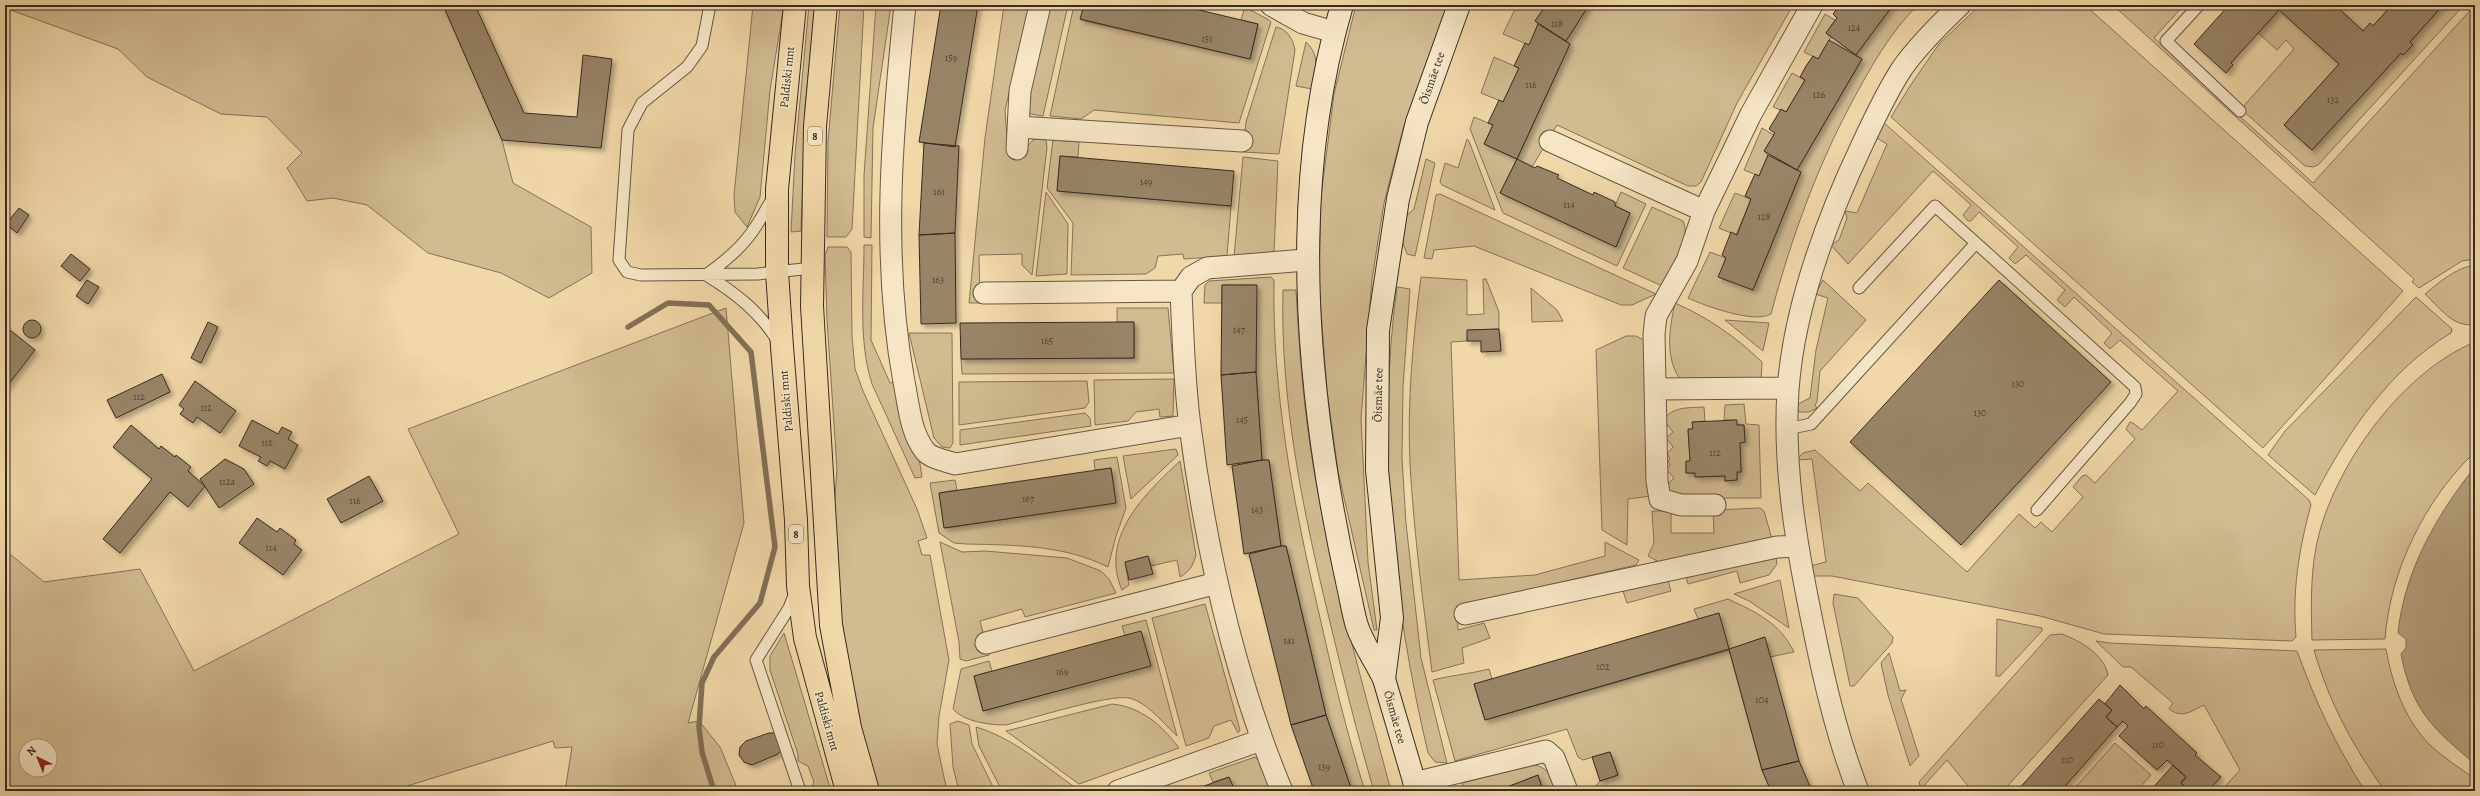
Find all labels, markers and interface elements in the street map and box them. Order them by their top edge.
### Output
house number: 118 [1551,17,1563,30]
house number: 124 [1848,21,1861,34]
house number: 151 [1201,32,1213,45]
street label: Paldiski mnt [776,45,798,109]
street label: Õismäe tee [1416,50,1448,106]
house number: 159 [945,51,958,64]
house number: 116 [1525,78,1537,91]
house number: 126 [1813,88,1826,101]
house number: 132 [2327,93,2339,106]
road number: 8 [808,127,822,145]
house number: 149 [1140,175,1153,188]
house number: 161 [933,185,945,198]
house number: 114 [1563,198,1575,211]
house number: 128 [1757,210,1771,223]
house number: 163 [932,273,944,286]
house number: 147 [1233,323,1246,336]
house number: 165 [1041,334,1053,347]
street label: Õismäe tee [1370,368,1386,422]
street label: Paldiski mnt [775,369,797,432]
house number: 130 [2012,377,2024,390]
house number: 112 [133,390,145,403]
house number: 112 [200,401,212,414]
house number: 130 [1974,406,1986,419]
house number: 145 [1236,413,1248,426]
house number: 112 [261,436,273,449]
house number: 112 [1709,446,1721,459]
house number: 112a [219,475,235,488]
house number: 167 [1022,492,1035,505]
house number: 116 [349,494,361,507]
house number: 143 [1251,503,1263,516]
road number: 8 [789,525,803,543]
house number: 114 [265,541,277,554]
house number: 141 [1283,634,1295,647]
house number: 102 [1596,660,1610,673]
house number: 169 [1056,665,1069,678]
street label: Paldiski mnt [811,689,843,753]
street label: Õismäe tee [1380,689,1410,745]
house number: 104 [1755,693,1769,706]
north arrow [18,738,58,778]
house number: 110 [2152,738,2164,751]
text: N [23,743,40,759]
house number: 110 [2061,753,2073,766]
house number: 139 [1318,760,1331,773]

